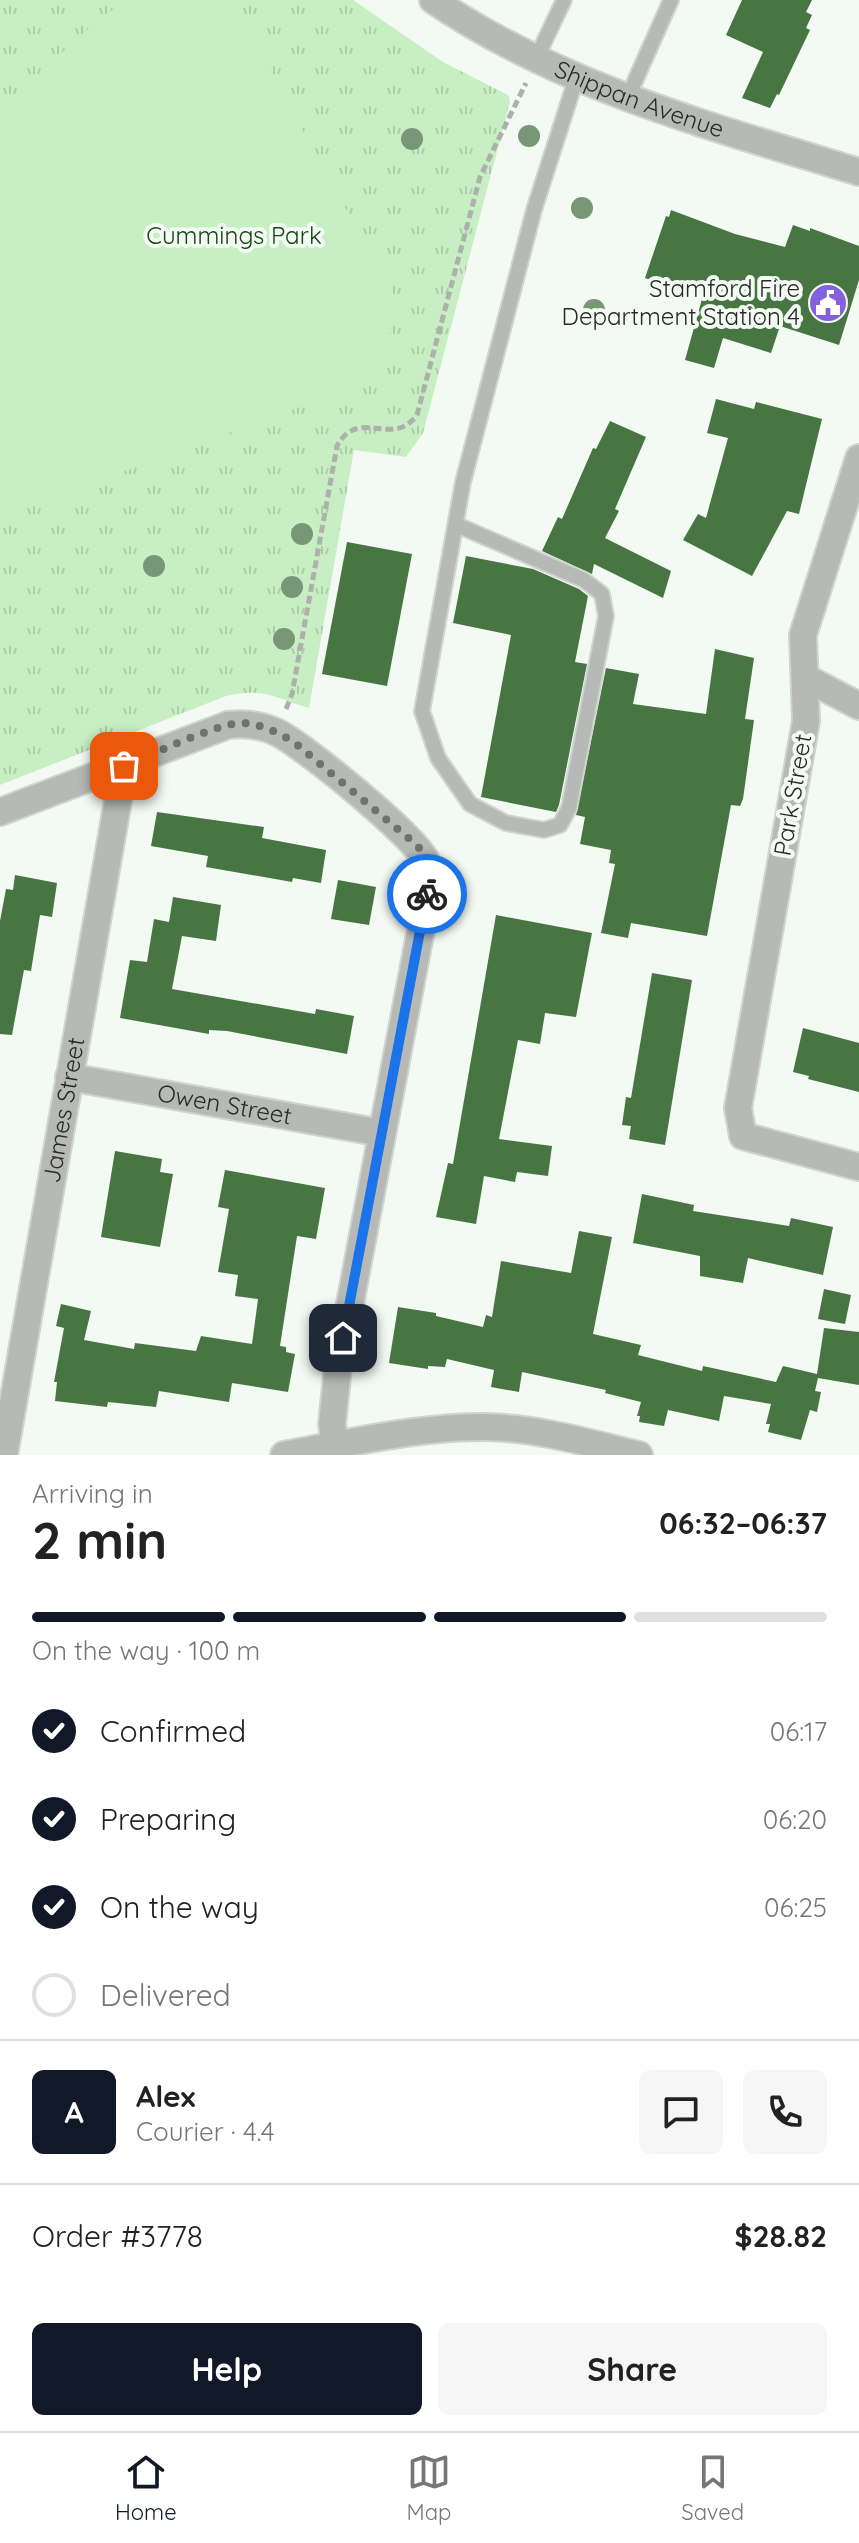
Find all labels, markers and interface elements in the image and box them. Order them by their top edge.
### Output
street label: Shippan Avenue [550,53,728,144]
park label: Cummings Park [146,220,322,250]
place label: Stamford Fire Department Station 4 [562,273,800,331]
public building icon: Stamford Fire Department Station 4 [807,282,849,324]
pin [90,732,158,800]
street label: Park Street [767,732,817,858]
icon: bag [102,744,146,788]
courier [387,854,467,934]
icon: bike [405,872,449,916]
street label: James Street [36,1035,90,1185]
street label: Owen Street [155,1077,294,1131]
pin [309,1304,377,1372]
icon: home [321,1316,365,1360]
text: Arriving in [32,1477,153,1510]
text: 06:32–06:37 [659,1504,827,1542]
text: 2 min [32,1507,167,1572]
text: On the way · 100 m [32,1634,260,1667]
icon: check [32,1709,76,1753]
text: Confirmed [100,1712,246,1750]
text: 06:17 [770,1715,827,1748]
icon: check [32,1797,76,1841]
text: Preparing [100,1800,236,1838]
text: 06:20 [763,1803,827,1836]
icon: check [32,1885,76,1929]
text: On the way [100,1888,259,1926]
text: 06:25 [764,1891,827,1924]
text: Delivered [100,1976,231,2014]
button: chat [639,2070,723,2154]
button: phone [743,2070,827,2154]
text: Alex [136,2077,195,2115]
text: A [64,2093,84,2131]
text: Courier · 4.4 [136,2115,274,2148]
text: Order #3778 [32,2217,203,2255]
text: $28.82 [735,2217,827,2255]
button: Help [32,2323,422,2415]
button: Share [438,2323,827,2415]
tab: Home [115,2450,177,2526]
tab: Map [407,2450,451,2526]
tab: Saved [681,2450,744,2526]

